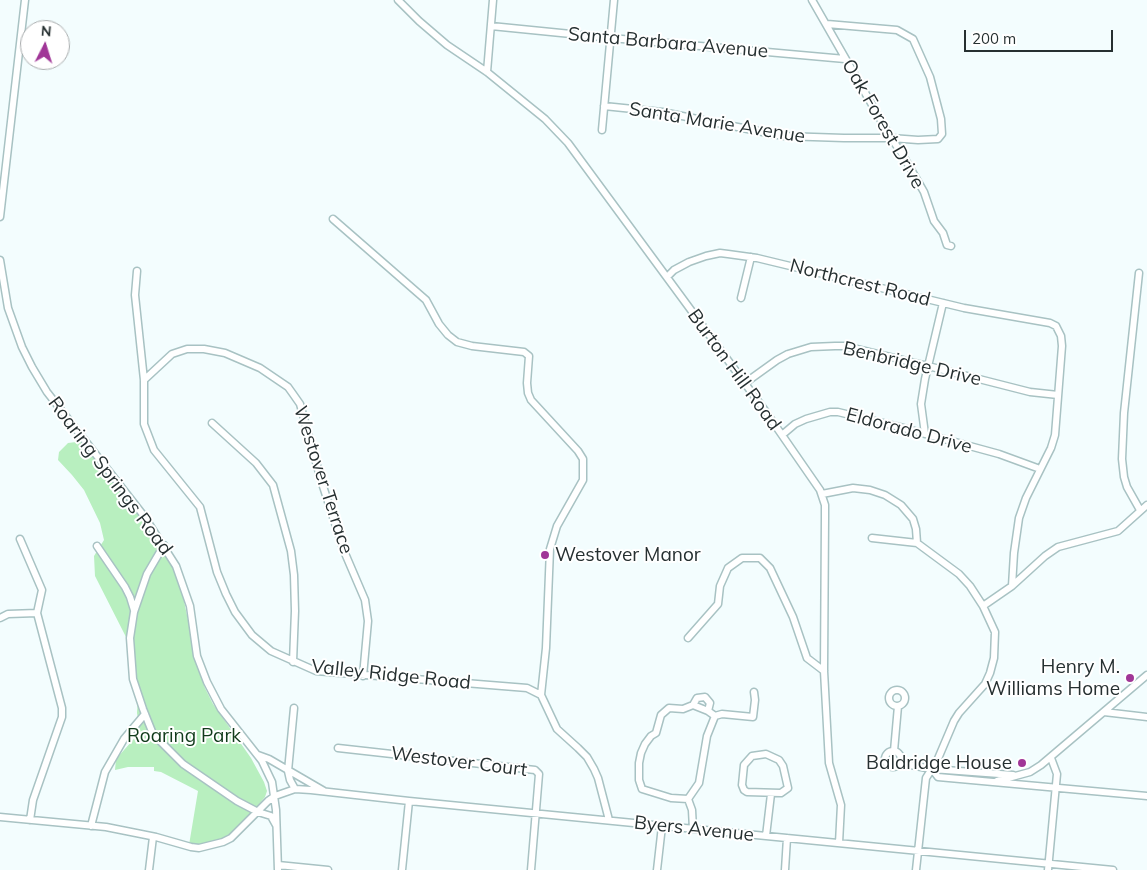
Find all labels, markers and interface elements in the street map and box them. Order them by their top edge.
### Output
north arrow [20,20,70,70]
scale bar [967,20,1116,52]
text: N [40,22,52,40]
street label: Santa Barbara Avenue [567,23,769,63]
text: 200 m [972,29,1016,48]
street label: Oak Forest Drive [837,55,929,193]
street label: Santa Marie Avenue [627,98,807,148]
street label: Northcrest Road [787,254,933,312]
street label: Burton Hill Road [682,305,786,435]
street label: Benbridge Drive [841,337,983,391]
street label: Roaring Springs Road [43,392,177,560]
street label: Westover Terrace [288,403,358,557]
street label: Eldorado Drive [844,403,974,459]
place label: Westover Manor [555,544,701,566]
marker: Westover Manor [539,549,551,561]
street label: Valley Ridge Road [310,655,472,695]
place label: Henry M. Williams Home [986,656,1120,700]
marker: Henry M. Williams Home [1124,672,1136,684]
park label: Roaring Park [127,725,241,747]
street label: Westover Court [389,742,529,782]
place label: Baldridge House [866,752,1012,774]
marker: Baldridge House [1016,757,1028,769]
street label: Byers Avenue [633,811,755,847]

